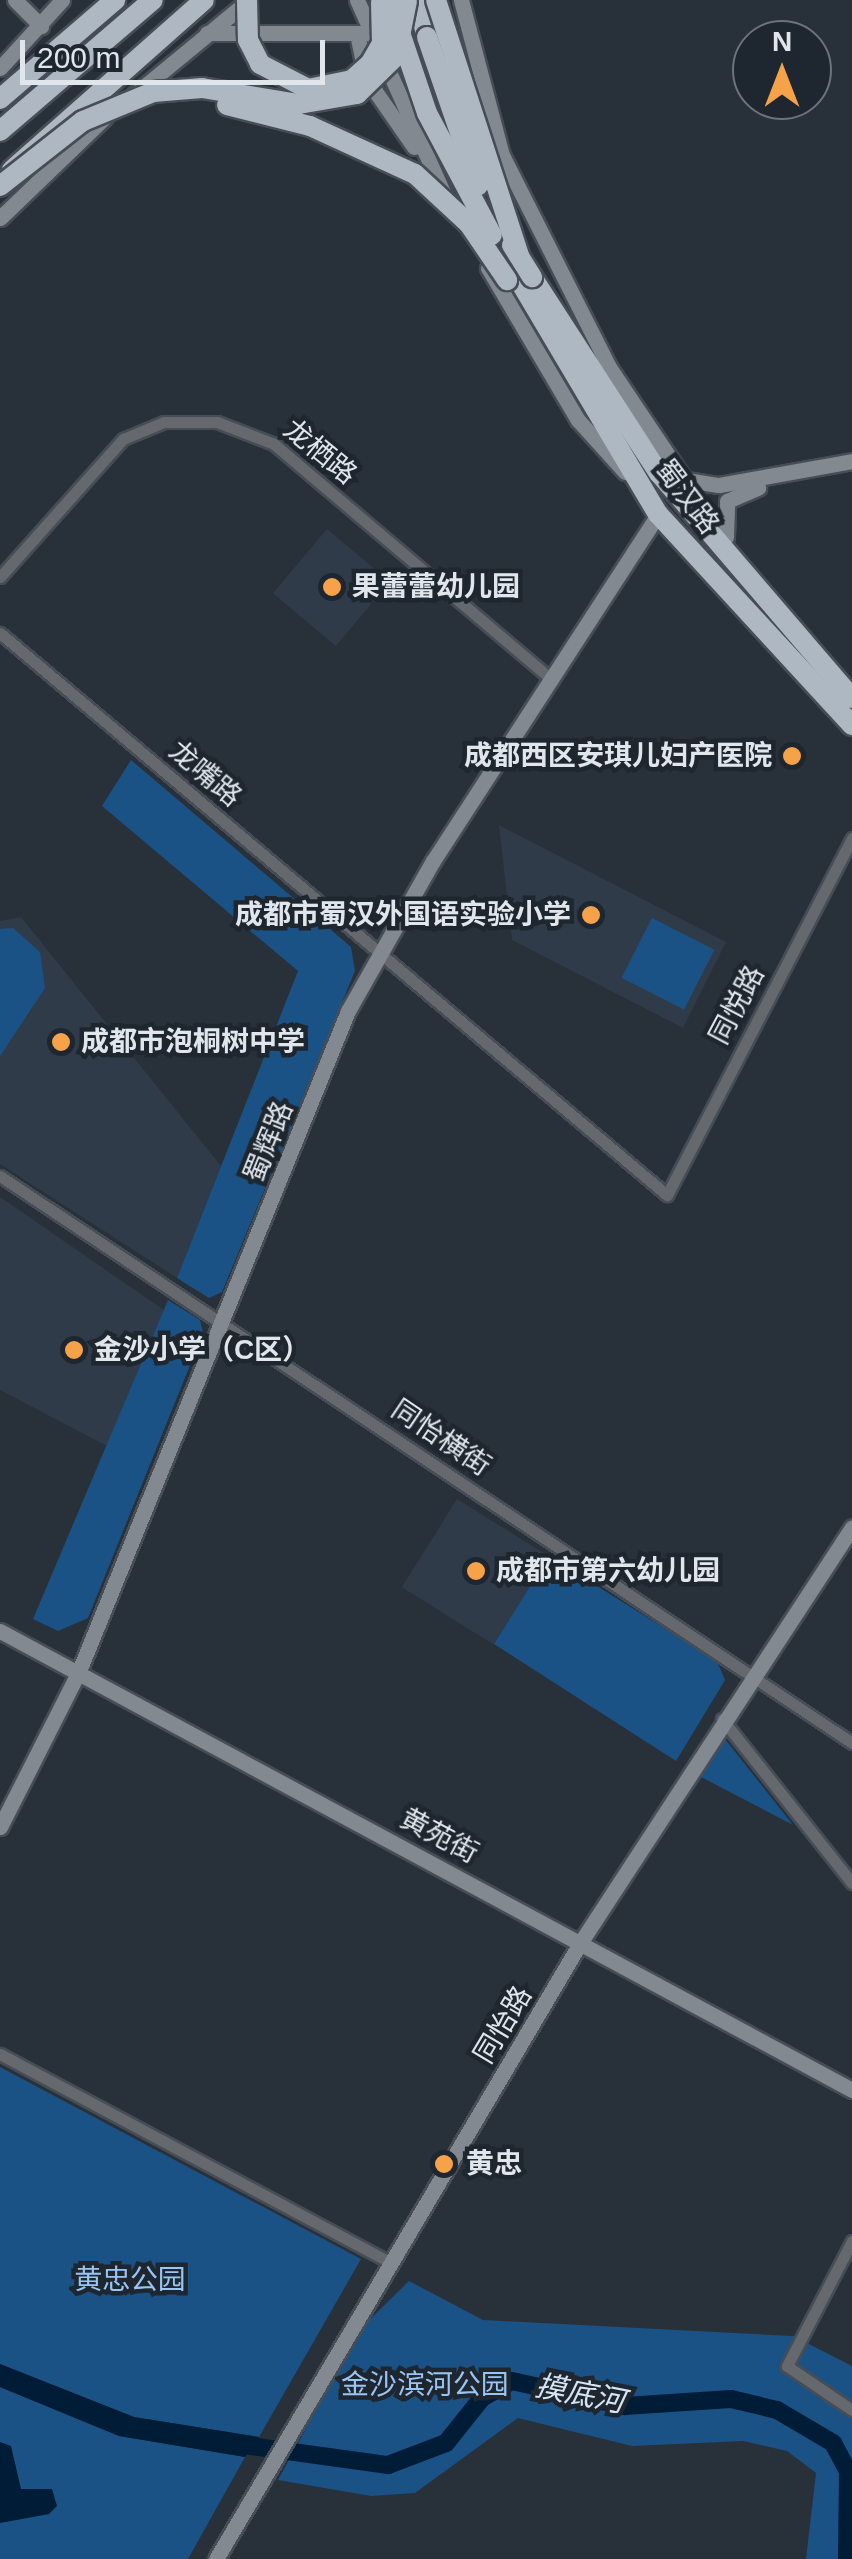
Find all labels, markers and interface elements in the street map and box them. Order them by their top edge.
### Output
scale bar [25,20,330,82]
north arrow [732,20,832,120]
text: N [772,26,792,57]
text: 200 m [37,41,120,74]
street label: 龙栖路 [277,413,363,491]
street label: 蜀汉路 [648,453,726,541]
place label: 果蕾蕾幼儿园 [352,570,520,604]
marker: 果蕾蕾幼儿园 [321,576,343,598]
street label: 龙嘴路 [162,734,248,814]
place label: 成都西区安琪儿妇产医院 [464,739,772,773]
marker: 成都西区安琪儿妇产医院 [781,745,803,767]
place label: 成都市蜀汉外国语实验小学 [235,898,571,932]
marker: 成都市蜀汉外国语实验小学 [580,904,602,926]
street label: 同悦路 [702,960,772,1050]
place label: 成都市泡桐树中学 [81,1025,305,1059]
marker: 成都市泡桐树中学 [50,1031,72,1053]
street label: 蜀辉路 [238,1097,300,1187]
place label: 金沙小学（C区） [94,1333,310,1367]
marker: 金沙小学（C区） [63,1339,85,1361]
street label: 同怡横街 [385,1393,497,1483]
place label: 成都市第六幼儿园 [496,1554,720,1588]
marker: 成都市第六幼儿园 [465,1560,487,1582]
street label: 黄苑街 [394,1801,484,1871]
street label: 同怡路 [467,1980,539,2070]
place label: 黄忠 [466,2147,522,2181]
marker: 黄忠 [431,2151,457,2177]
park label: 黄忠公园 [74,2263,186,2297]
park label: 金沙滨河公园 [341,2368,509,2402]
water label: 摸底河 [532,2368,628,2420]

